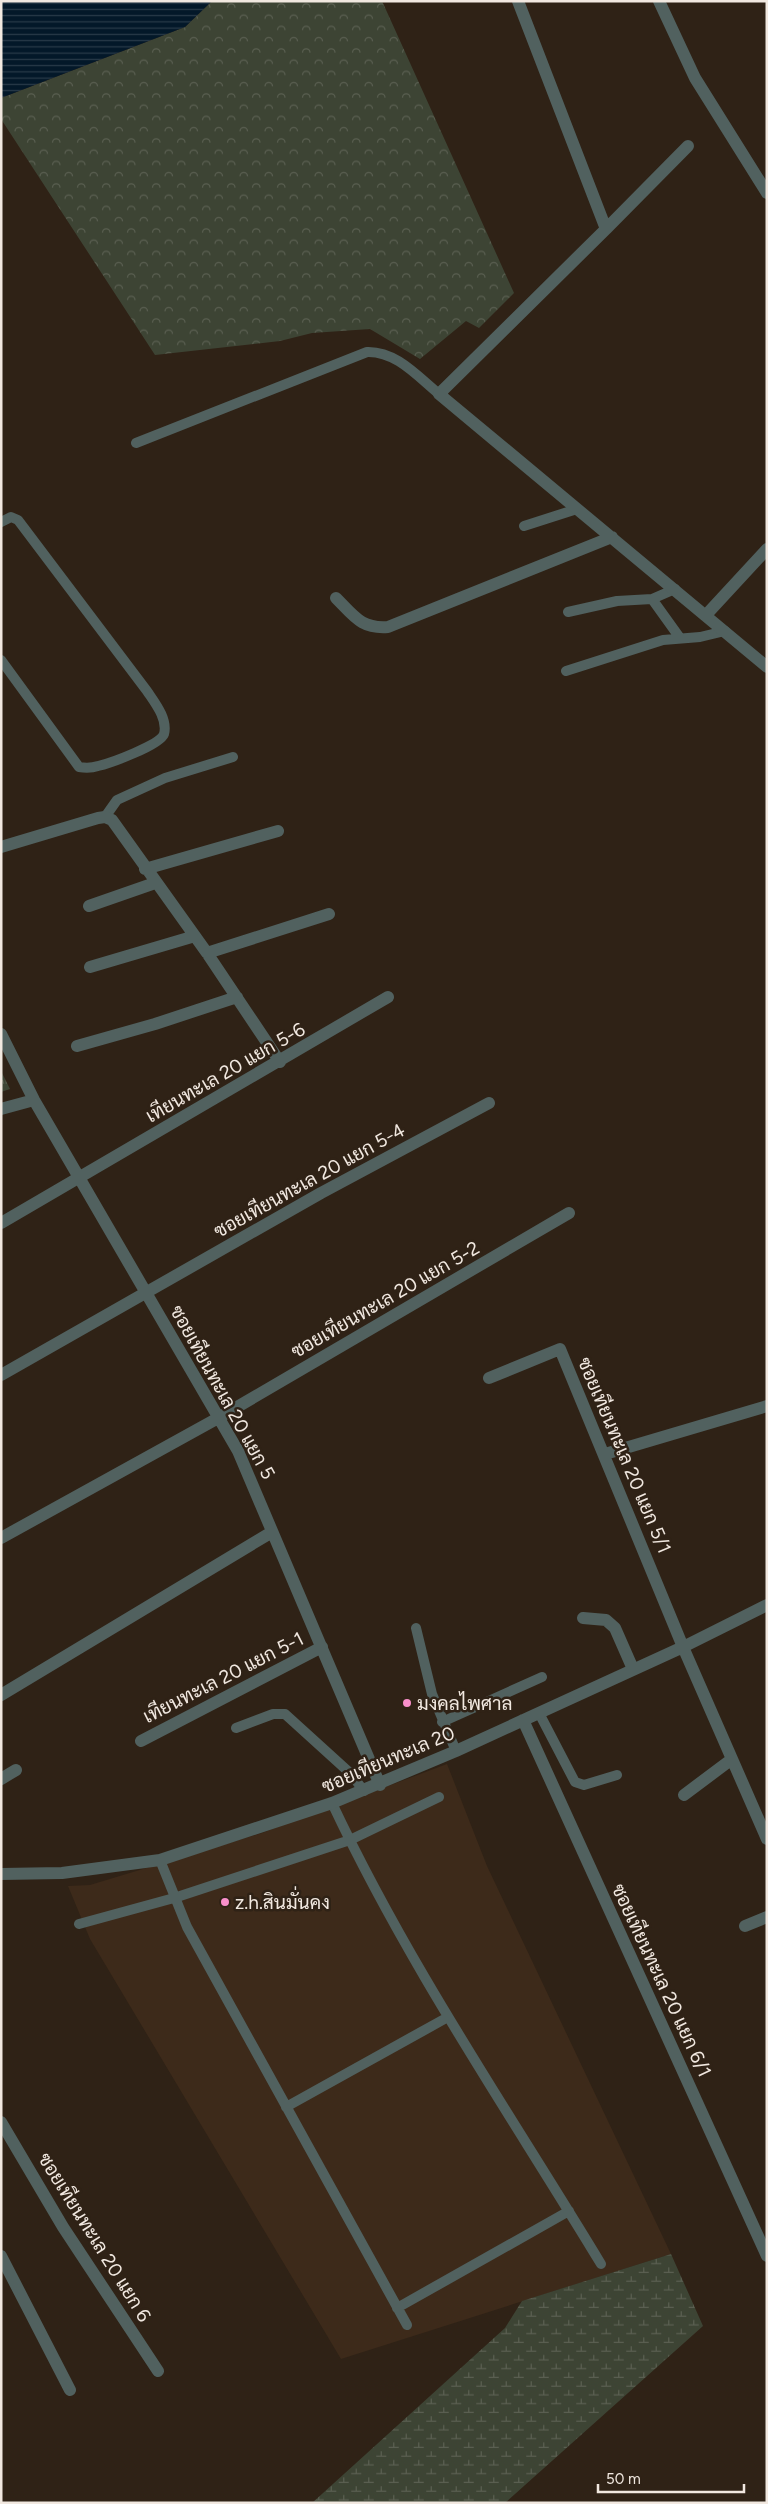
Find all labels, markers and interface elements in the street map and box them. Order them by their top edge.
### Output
street label: เทียนทะเล 20 แยก 5-6 [141,1016,309,1127]
street label: ซอยเทียนทะเล 20 แยก 5-4 [209,1117,409,1243]
street label: ซอยเทียนทะเล 20 แยก 5-2 [286,1235,484,1363]
street label: ซอยเทียนทะเล 20 แยก 5 [165,1301,281,1483]
street label: ซอยเทียนทะเล 20 แยก 5/1 [573,1353,677,1557]
street label: เทียนทะเล 20 แยก 5-1 [139,1626,307,1728]
place label: มงคลไพศาล [417,1691,513,1715]
marker: มงคลไพศาล [401,1697,413,1709]
street label: ซอยเทียนทะเล 20 [318,1720,458,1798]
street label: ซอยเทียนทะเล 20 แยก 6/1 [607,1880,717,2080]
place label: z.h.สินมั่นคง [235,1886,330,1914]
marker: z.h.สินมั่นคง [219,1896,231,1908]
street label: ซอยเทียนทะเล 20 แยก 6 [33,2148,157,2326]
scale bar [598,2462,744,2494]
text: 50 m [606,2470,641,2488]

